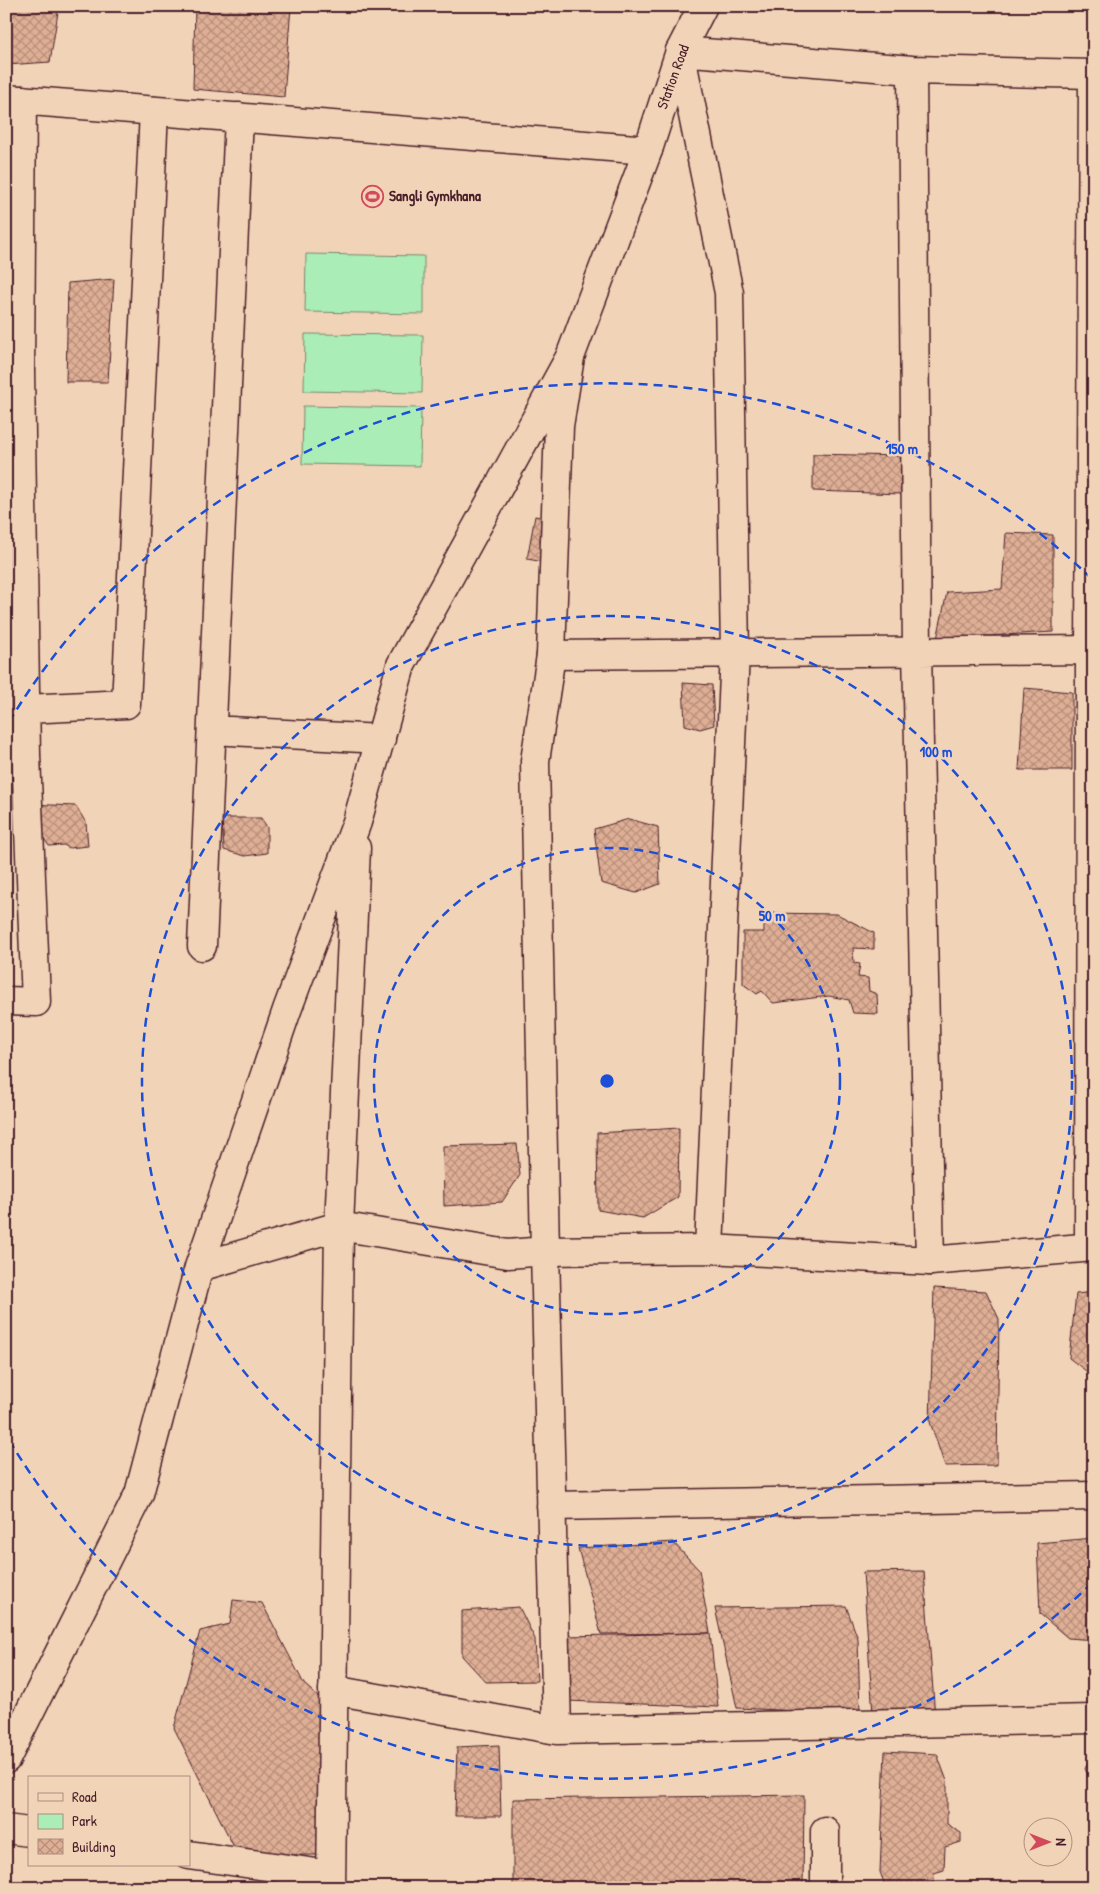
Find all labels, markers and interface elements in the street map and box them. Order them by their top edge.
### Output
street label: Station Road [651,41,694,112]
sports icon: Sangli Gymkhana [361,184,385,208]
place label: Sangli Gymkhana [389,185,481,207]
text: 150 m [886,438,918,459]
text: 100 m [920,741,952,762]
text: 50 m [759,905,785,926]
centre of rings [598,1072,616,1090]
legend [28,1776,190,1866]
text: Road [72,1786,97,1807]
text: Park [72,1810,97,1831]
north arrow [1022,1816,1072,1866]
text: Building [72,1836,116,1857]
text: N [1052,1838,1071,1846]

